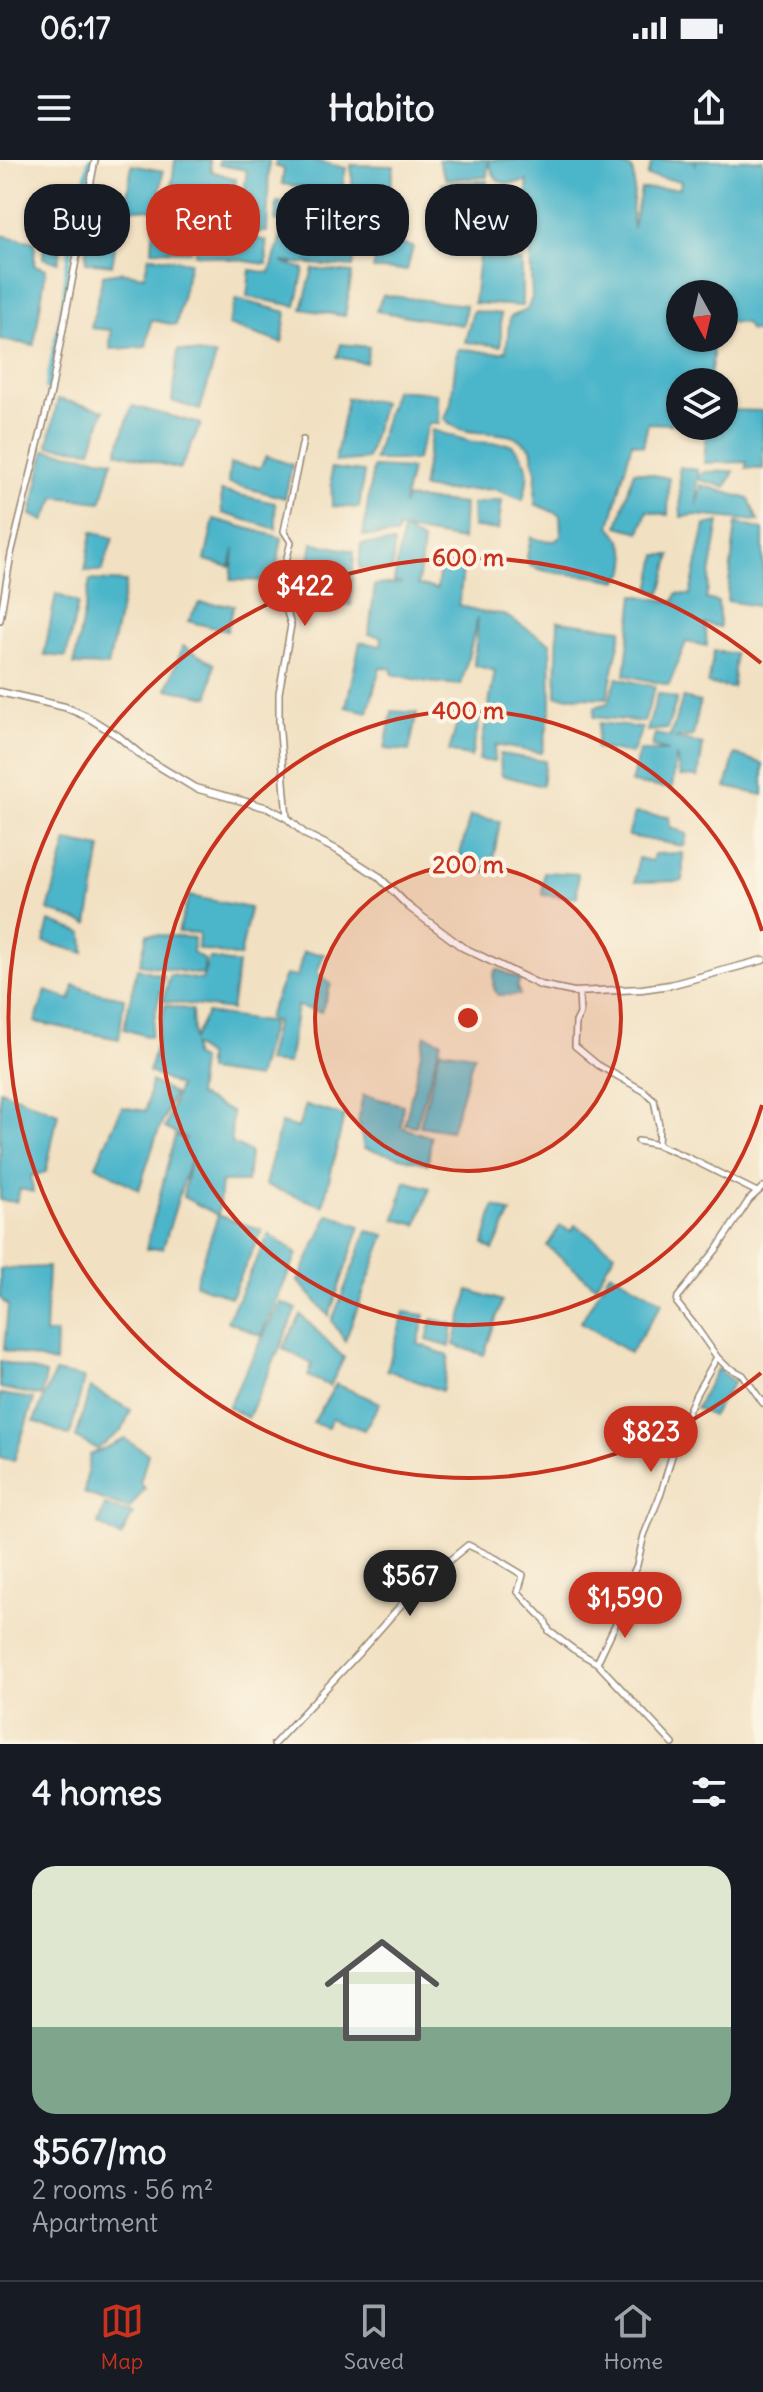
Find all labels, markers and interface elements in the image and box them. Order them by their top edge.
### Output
text: 06:17 [40,9,110,47]
icon: menu [32,86,76,130]
text: Habito [328,86,435,131]
icon: share [687,86,731,130]
chip: Buy [24,184,130,256]
chip: Rent [146,184,260,256]
chip: Filters [276,184,409,256]
chip: New [425,184,537,256]
north arrow [666,280,738,352]
map controls [666,280,738,440]
button: layers [666,368,738,440]
text: 600 m [432,542,504,572]
pin: $422 [258,560,352,628]
text: $422 [276,569,334,602]
text: 400 m [432,695,504,725]
text: 200 m [432,849,504,879]
centre of rings [454,1004,482,1032]
pin: $823 [604,1406,698,1474]
text: $823 [622,1415,680,1448]
pin: $567 [363,1550,457,1618]
text: $567 [381,1559,439,1592]
pin: $1,590 [560,1572,690,1640]
text: $1,590 [587,1581,663,1614]
icon: filters [687,1770,731,1814]
text: 4 homes [32,1771,162,1814]
icon: home [310,1918,454,2062]
text: $567/mo [32,2130,167,2173]
text: 2 rooms · 56 m² [32,2173,213,2206]
text: Apartment [32,2206,158,2239]
tab: Map [100,2299,144,2375]
tab: Saved [344,2299,404,2375]
tab: Home [604,2299,663,2375]

